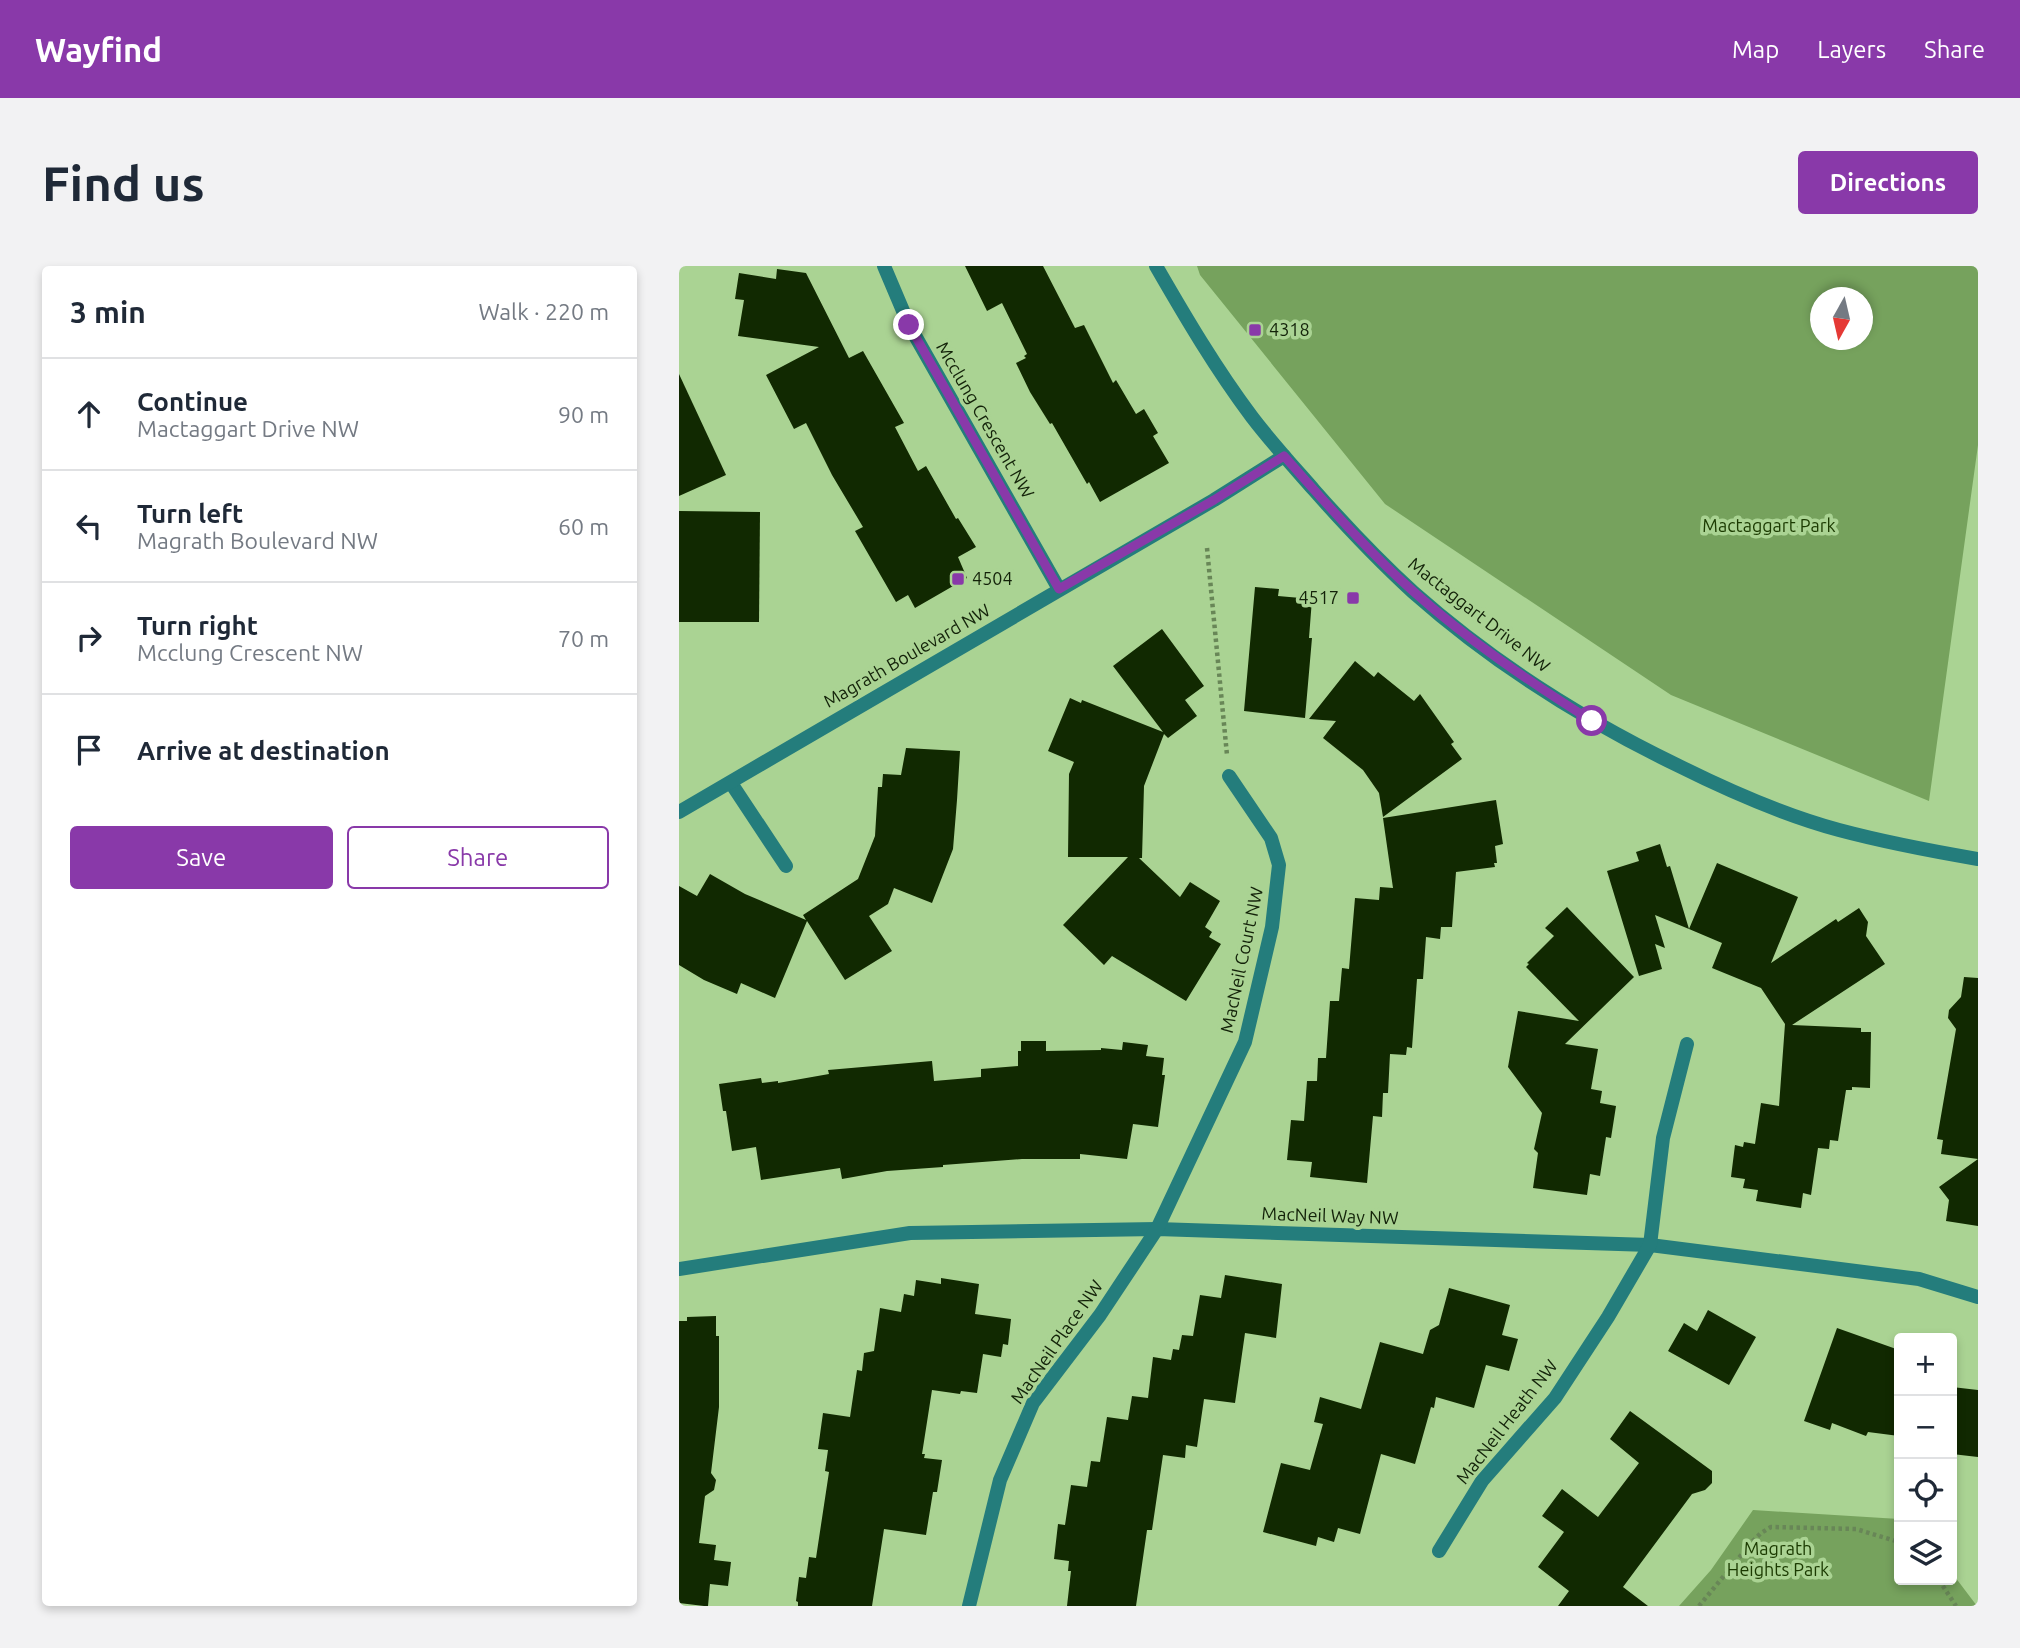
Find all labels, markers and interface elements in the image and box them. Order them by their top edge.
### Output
text: Wayfind [35,31,162,68]
text: Map [1732,36,1779,63]
text: Layers [1817,36,1886,63]
text: Share [1924,36,1985,63]
button: Directions [1798,151,1978,214]
text: Find us [42,155,205,210]
north arrow [1810,287,1873,350]
text: 3 min [70,295,146,329]
text: Walk · 220 m [478,299,609,324]
route end [893,309,924,340]
place label: 4318 [1269,319,1310,339]
marker: 4318 [1247,322,1263,338]
street label: Mcclung Crescent NW [933,338,1039,501]
text: Continue [137,387,248,416]
icon: ahead [70,395,108,433]
text: 90 m [558,402,609,427]
text: Mactaggart Drive NW [137,416,359,441]
text: Turn left [137,499,243,528]
icon: left [70,507,108,545]
text: 60 m [558,514,609,539]
park label: Mactaggart Park [1702,515,1836,535]
text: Magrath Boulevard NW [137,528,378,553]
street label: Mactaggart Drive NW [1405,553,1554,676]
place label: 4504 [972,568,1013,588]
marker: 4504 [950,571,966,587]
place label: 4517 [1298,587,1339,607]
marker: 4517 [1345,590,1361,606]
street label: Magrath Boulevard NW [820,599,993,711]
text: Turn right [137,611,258,640]
icon: right [70,619,108,657]
text: 70 m [558,626,609,651]
text: Mcclung Crescent NW [137,640,363,665]
route start [1576,705,1607,736]
icon: arrive [70,731,108,769]
text: Arrive at destination [137,736,390,765]
button: Save [70,826,333,889]
button: Share [347,826,609,889]
street label: MacNeil Court NW [1216,885,1266,1035]
street label: MacNeil Way NW [1261,1203,1399,1227]
street label: MacNeil Place NW [1006,1276,1106,1407]
map controls [1894,1333,1957,1585]
button: + [1894,1333,1957,1396]
street label: MacNeil Heath NW [1452,1355,1561,1487]
button: − [1894,1396,1957,1459]
button: locate [1894,1459,1957,1522]
button: layers [1894,1522,1957,1585]
park label: Magrath Heights Park [1727,1538,1829,1579]

